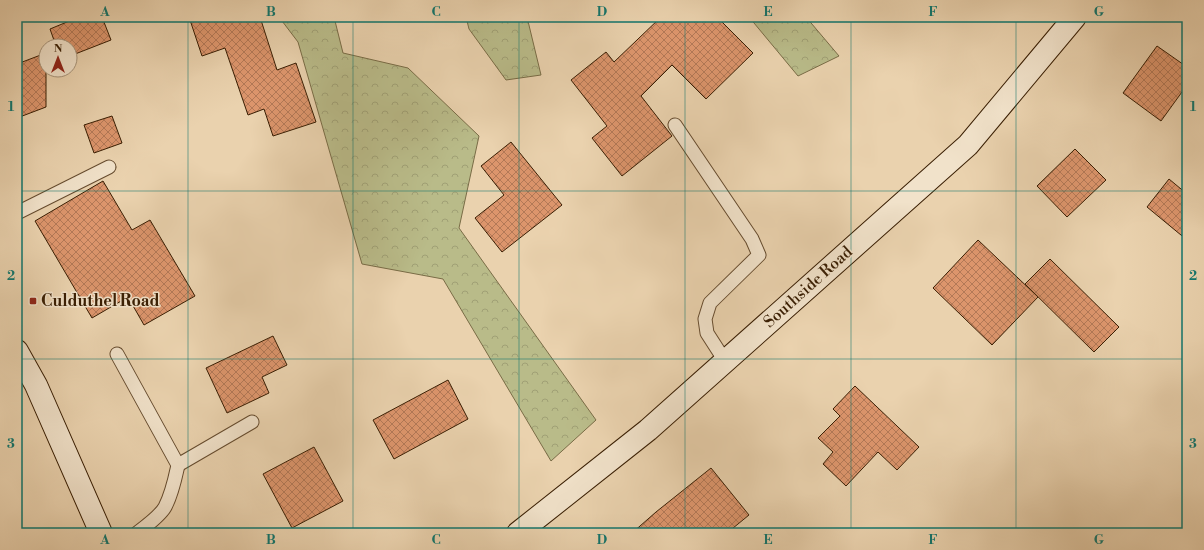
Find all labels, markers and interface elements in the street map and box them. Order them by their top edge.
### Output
text: A [99,4,110,20]
text: B [266,4,276,20]
text: C [431,4,441,20]
text: D [597,4,607,20]
text: E [763,4,773,20]
text: F [928,4,938,20]
text: G [1094,4,1105,20]
north arrow [38,38,78,78]
text: N [54,42,63,56]
text: 1 [8,99,15,115]
text: 1 [1190,99,1197,115]
street label: Southside Road [759,242,857,332]
text: 2 [7,268,15,284]
text: 2 [1189,268,1197,284]
place label: Culduthel Road [41,291,160,311]
marker: Culduthel Road [28,296,38,306]
text: 3 [7,436,15,452]
text: 3 [1189,436,1197,452]
text: A [99,532,110,548]
text: B [266,532,276,548]
text: C [431,532,441,548]
text: D [597,532,607,548]
text: E [763,532,773,548]
text: F [928,532,938,548]
text: G [1094,532,1105,548]

